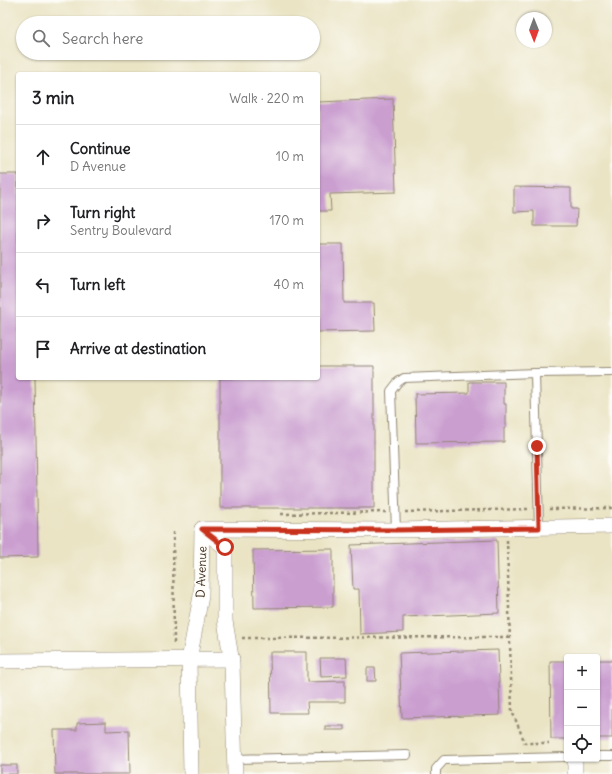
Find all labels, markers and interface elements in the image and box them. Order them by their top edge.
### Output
north arrow [516,12,552,48]
search box [16,16,320,60]
icon: search [30,27,52,49]
text: Search here [62,29,143,48]
text: 3 min [32,87,74,109]
text: Walk · 220 m [229,90,304,107]
text: Continue [70,139,131,158]
icon: ahead [32,146,54,168]
text: 10 m [276,148,304,165]
text: D Avenue [70,158,126,175]
text: Turn right [70,203,135,222]
icon: right [32,210,54,232]
text: 170 m [269,212,304,229]
text: Sentry Boulevard [70,222,172,239]
icon: left [32,274,54,296]
text: Turn left [70,275,125,294]
text: 40 m [273,276,304,293]
icon: arrive [32,338,54,360]
text: Arrive at destination [70,339,206,358]
route end [528,437,546,455]
route start [216,538,234,556]
street label: D Avenue [193,546,209,598]
map controls [564,654,600,762]
button: + [564,654,600,690]
button: − [564,690,600,726]
button: locate [564,726,600,762]

